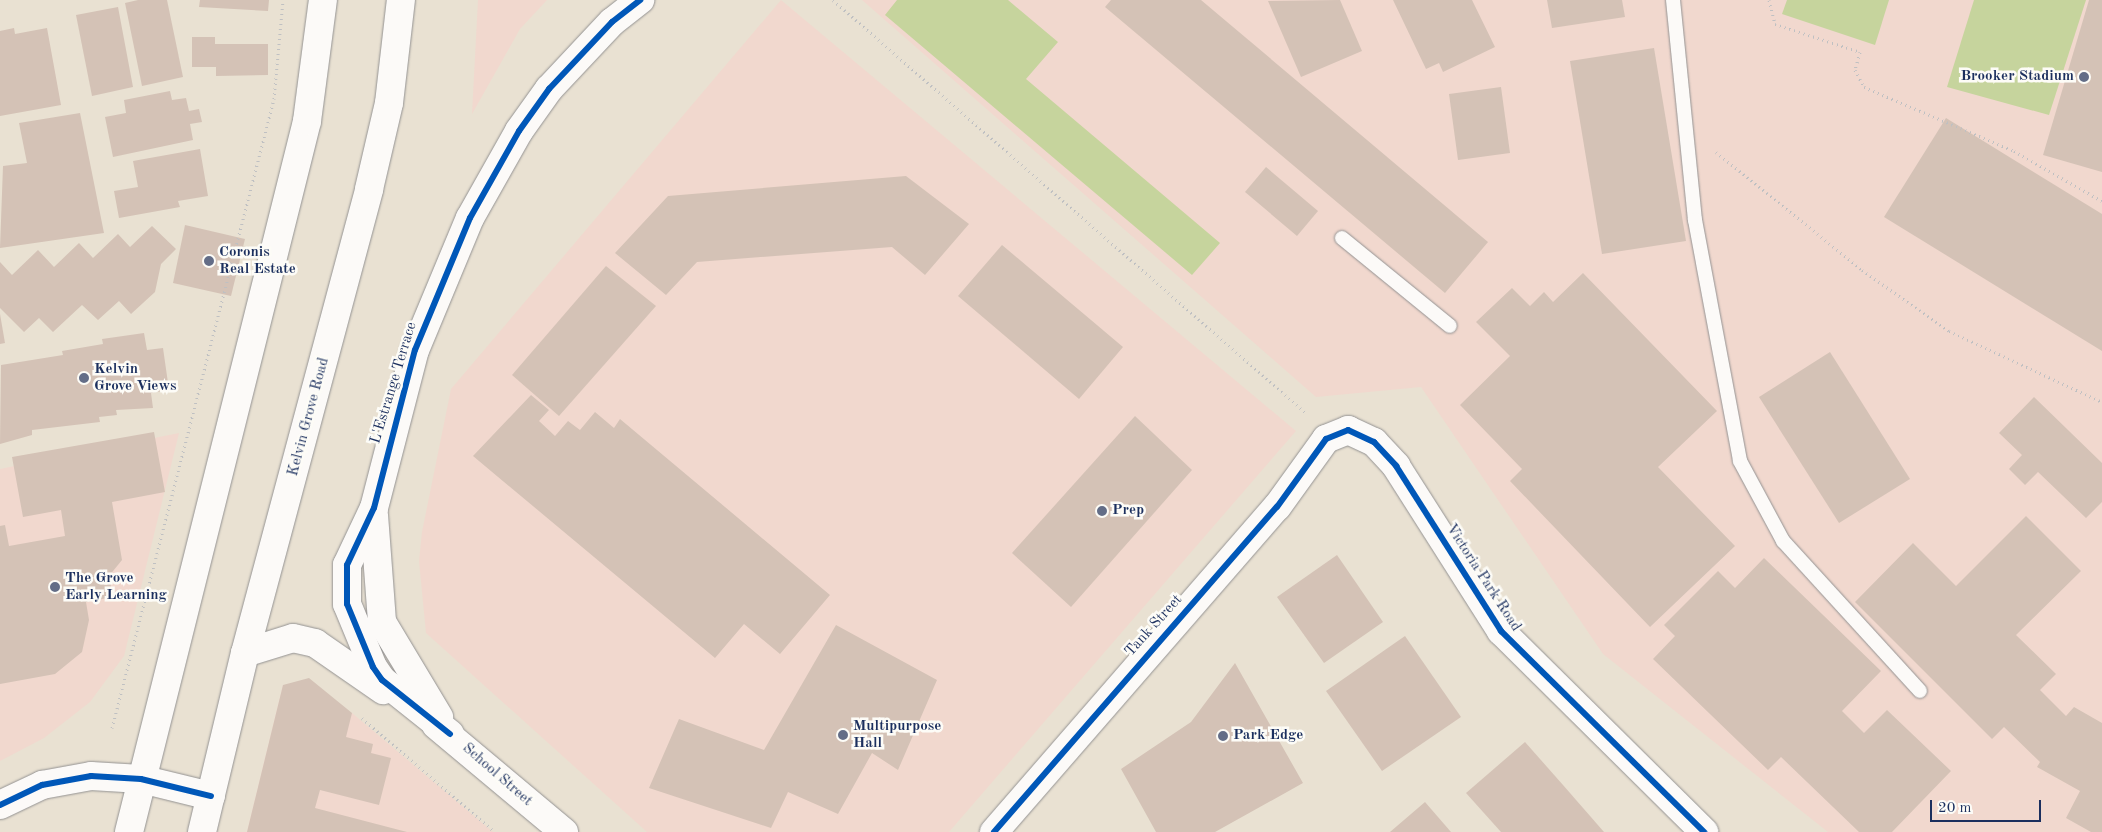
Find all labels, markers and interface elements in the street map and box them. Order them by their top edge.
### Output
place label: Brooker Stadium [1960,68,2074,86]
marker: Brooker Stadium [2078,71,2090,83]
place label: Coronis Real Estate [219,243,296,278]
marker: Coronis Real Estate [203,255,215,267]
street label: L'Estrange Terrace [367,320,421,446]
street label: Kelvin Grove Road [285,356,333,478]
place label: Kelvin Grove Views [94,360,177,395]
marker: Kelvin Grove Views [78,372,90,384]
place label: Prep [1112,502,1144,520]
marker: Prep [1096,505,1108,517]
street label: Victoria Park Road [1442,521,1524,635]
place label: The Grove Early Learning [65,569,167,604]
marker: The Grove Early Learning [49,581,61,593]
street label: Tank Street [1121,591,1187,661]
place label: Multipurpose Hall [853,717,941,752]
place label: Park Edge [1233,727,1303,745]
marker: Multipurpose Hall [837,729,849,741]
marker: Park Edge [1217,730,1229,742]
street label: School Street [458,740,536,810]
scale bar [1932,790,2043,822]
text: 20 m [1938,801,1972,816]

